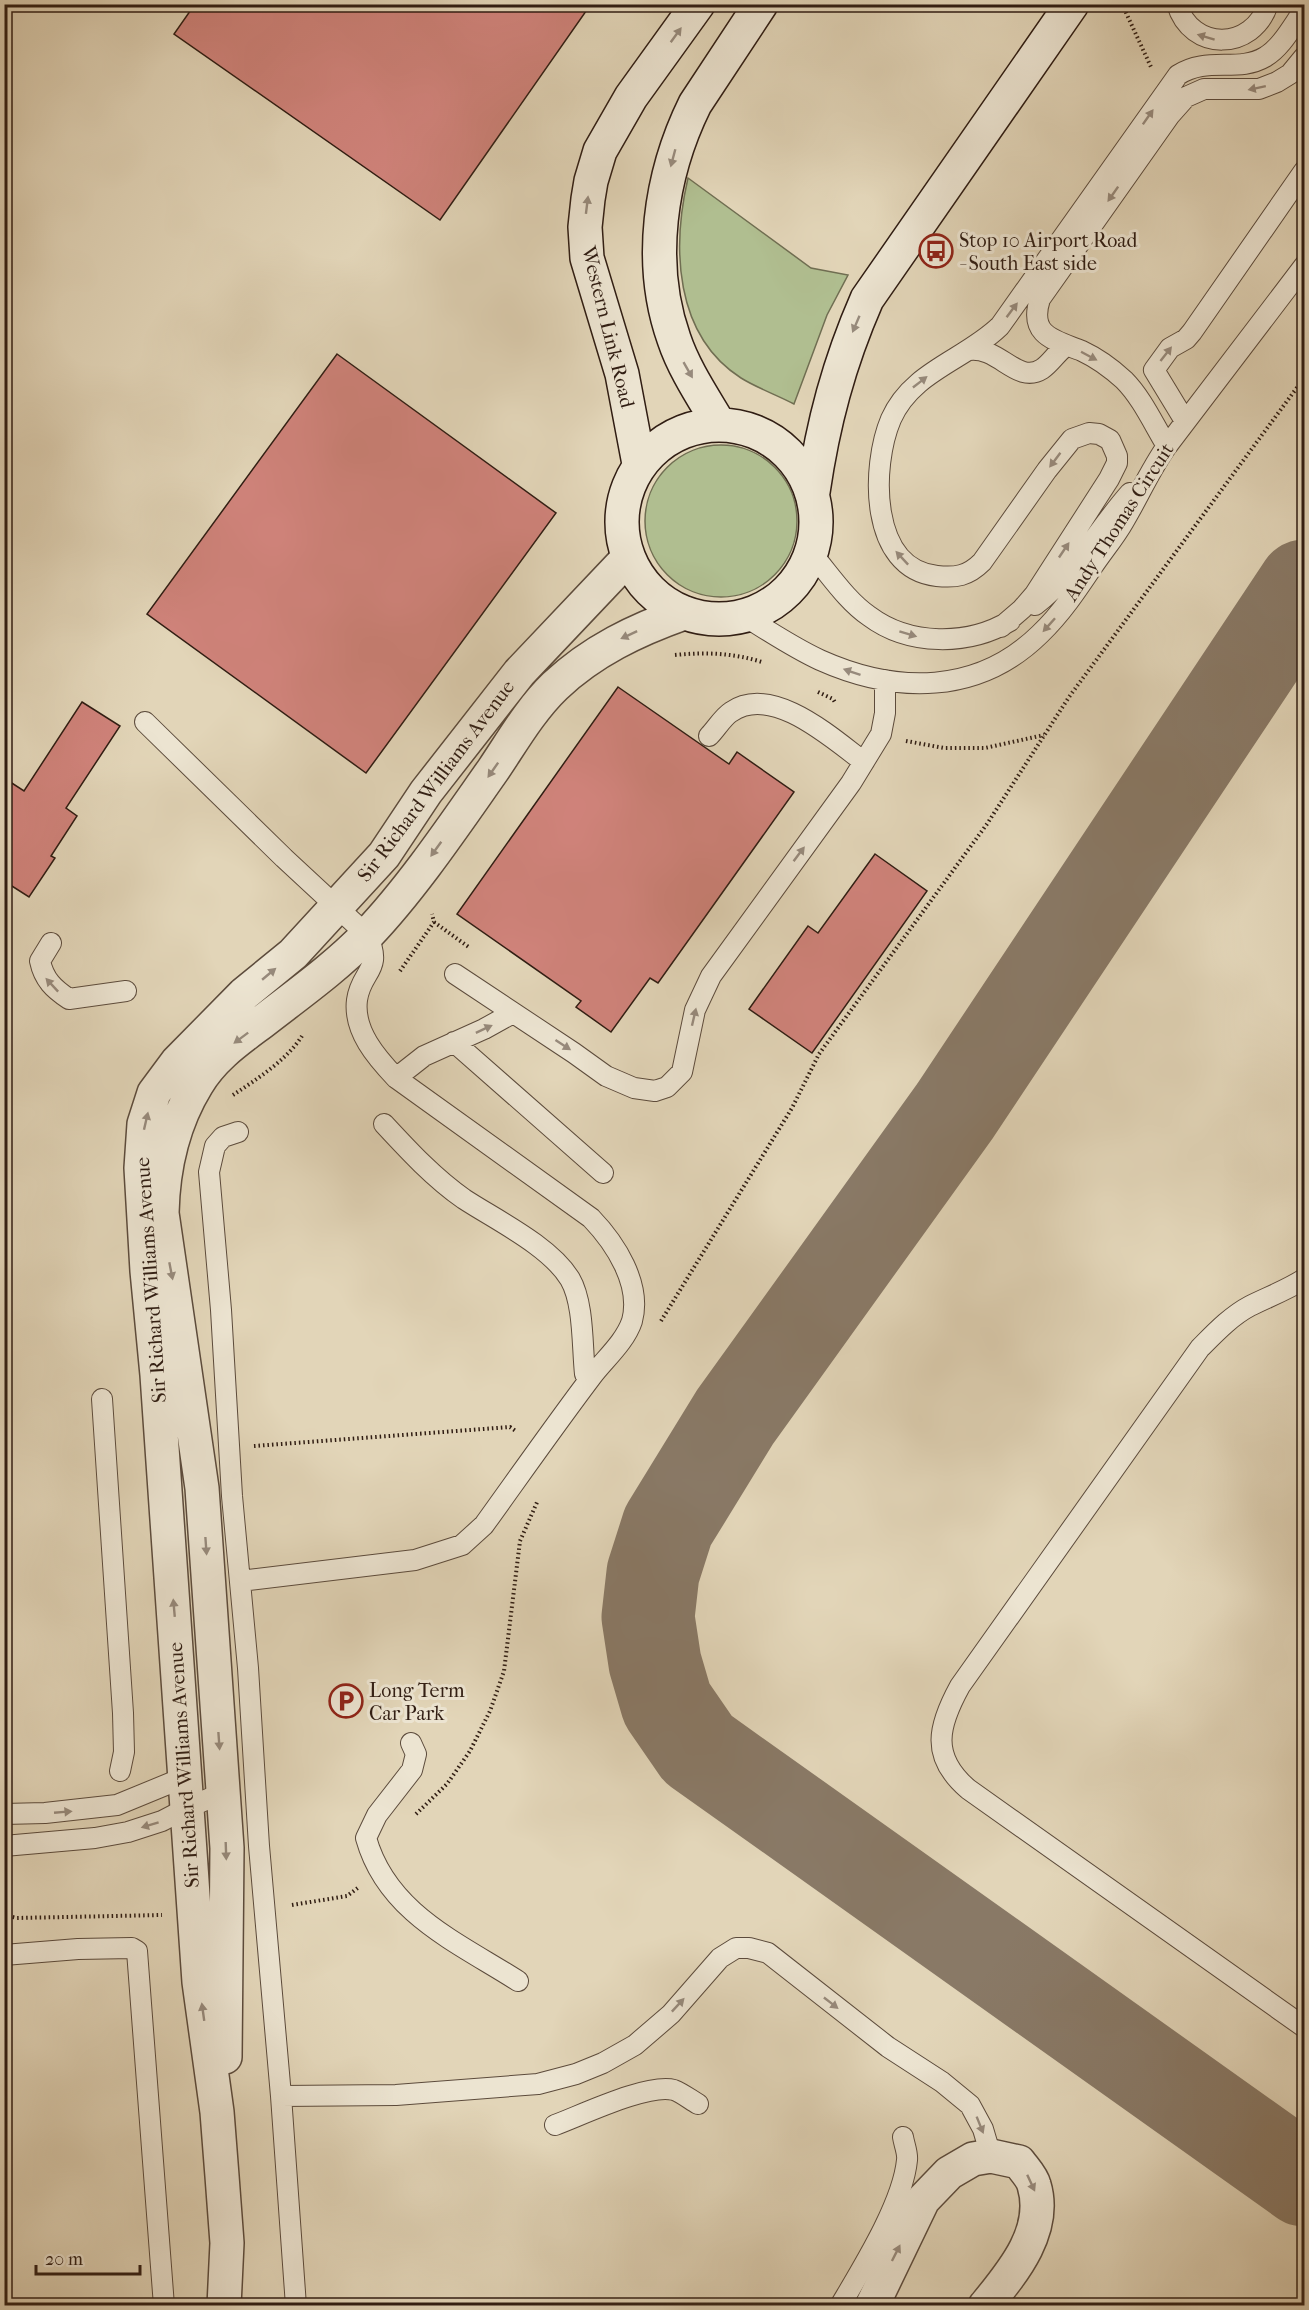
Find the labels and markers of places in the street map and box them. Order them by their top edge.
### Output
place label: Stop 10 Airport Road - South East side [959,229,1139,275]
bus stop icon: Stop 10 Airport Road - South East side [918,233,954,269]
place label: Long Term Car Park [369,1679,465,1725]
parking icon: Long Term Car Park [328,1683,364,1719]

